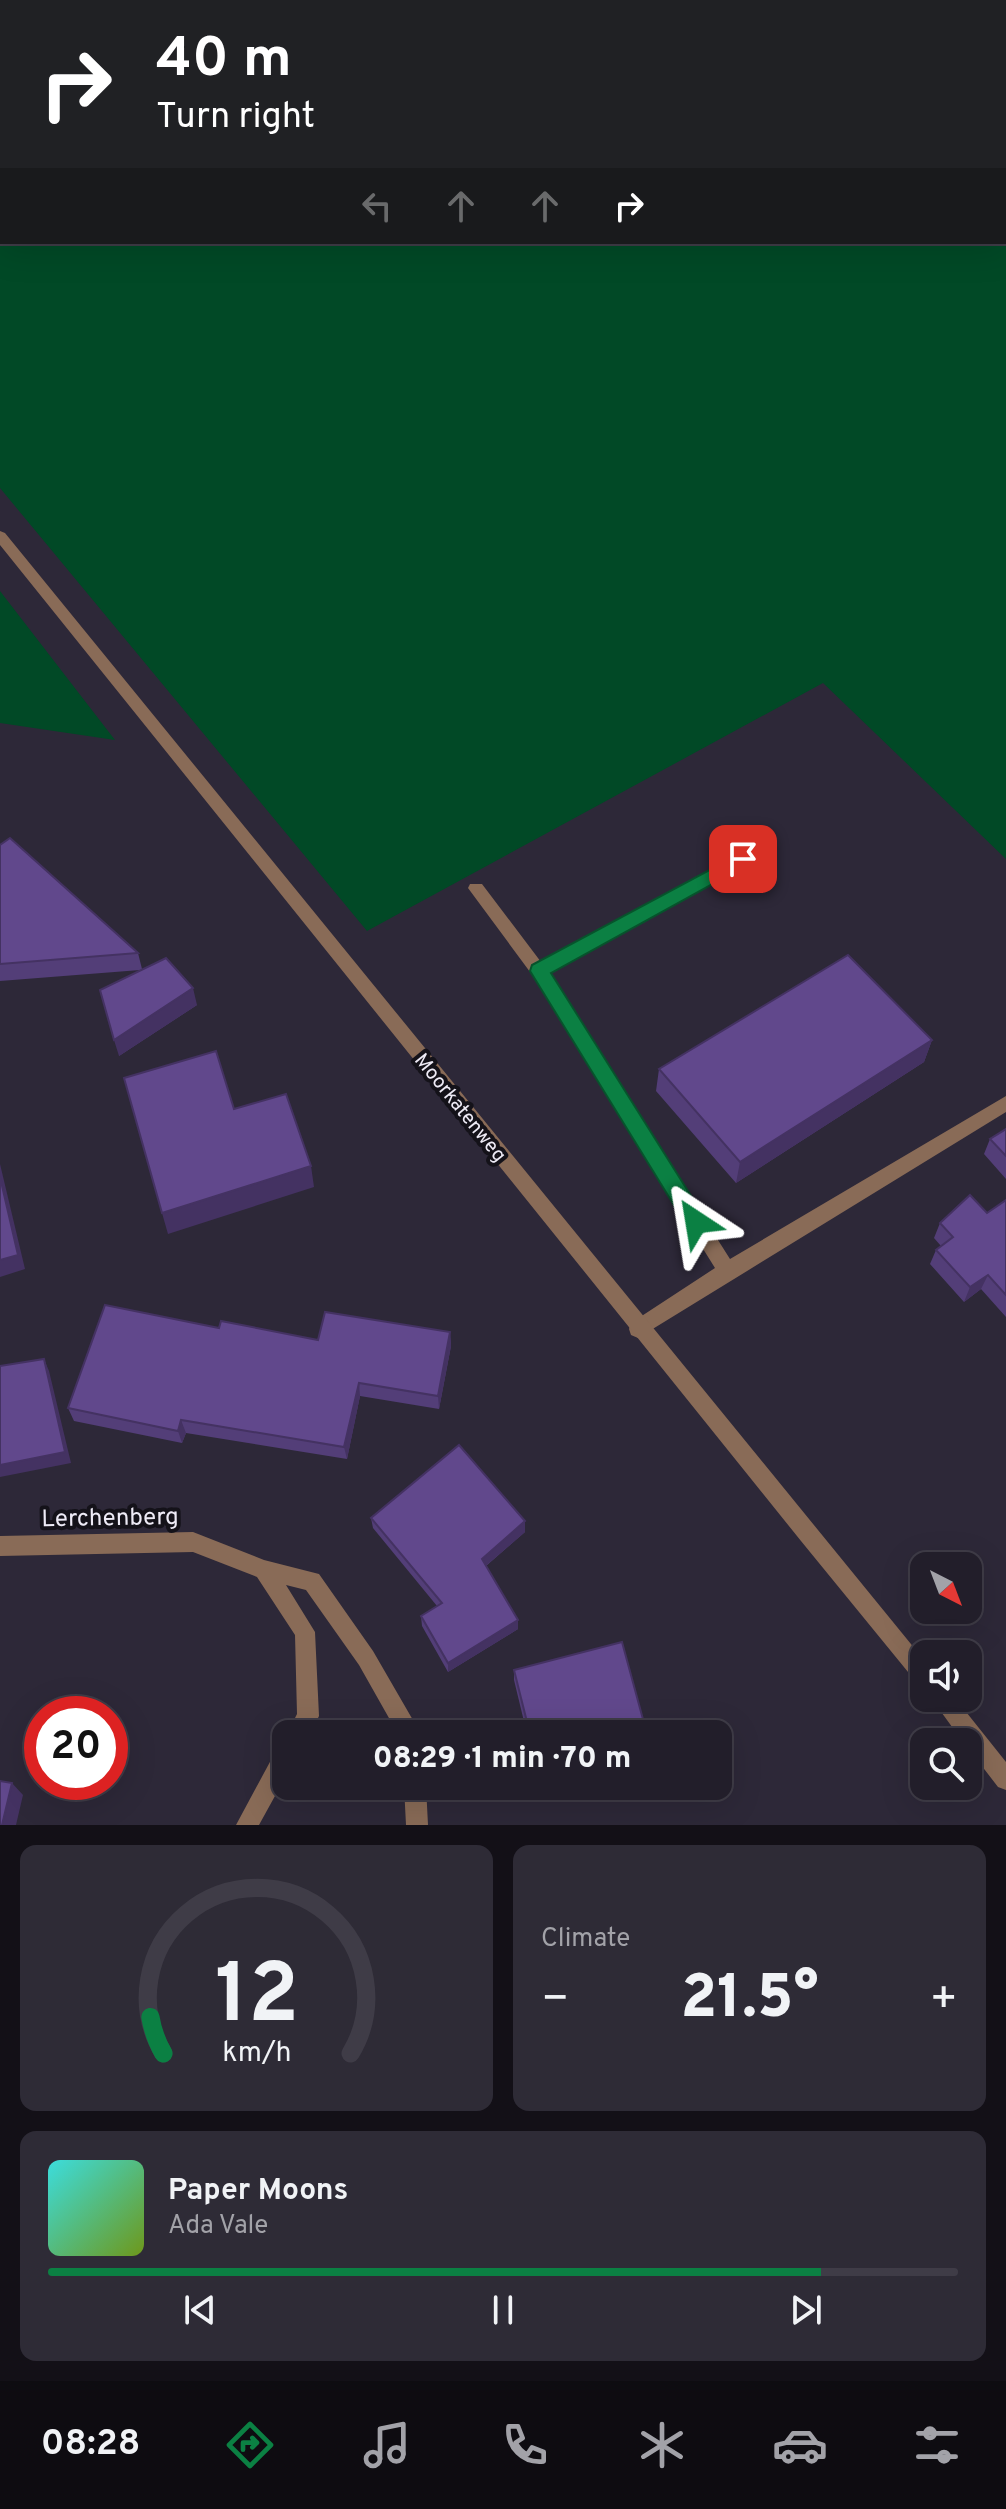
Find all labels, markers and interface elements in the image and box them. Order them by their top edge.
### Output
text: 40 m [156,26,292,96]
icon: right [24,32,128,136]
text: Turn right [156,95,315,141]
icon: left [355,184,399,228]
icon: ahead [439,184,483,228]
icon: ahead [523,184,567,228]
icon: right [607,184,651,228]
pin [709,825,777,893]
icon: arrive [721,837,765,881]
street label: Moorkatenweg [408,1049,511,1168]
position arrow [654,1180,738,1264]
street label: Lerchenberg [41,1503,179,1535]
north arrow [910,1552,982,1624]
map controls [910,1552,982,1800]
button: sound [910,1640,982,1712]
speed limit sign: 20 [24,1696,128,1800]
button: search [910,1728,982,1800]
text: 08:29 · 1 min · 70 m [373,1741,631,1778]
text: Climate [541,1923,630,1956]
text: 12 [214,1947,299,2052]
text: 21.5° [680,1963,819,2039]
text: − [541,1973,569,2029]
text: + [930,1973,958,2029]
text: km/h [222,2036,291,2072]
text: Paper Moons [168,2173,348,2210]
text: Ada Vale [168,2210,268,2243]
icon: previous [178,2288,222,2332]
icon: pause [481,2288,525,2332]
icon: next [784,2288,828,2332]
icon: directions [222,2417,278,2473]
icon: music [359,2417,415,2473]
icon: phone [497,2417,553,2473]
icon: climate [634,2417,690,2473]
icon: car [772,2417,828,2473]
icon: filters [909,2417,965,2473]
text: 08:28 [41,2422,140,2468]

